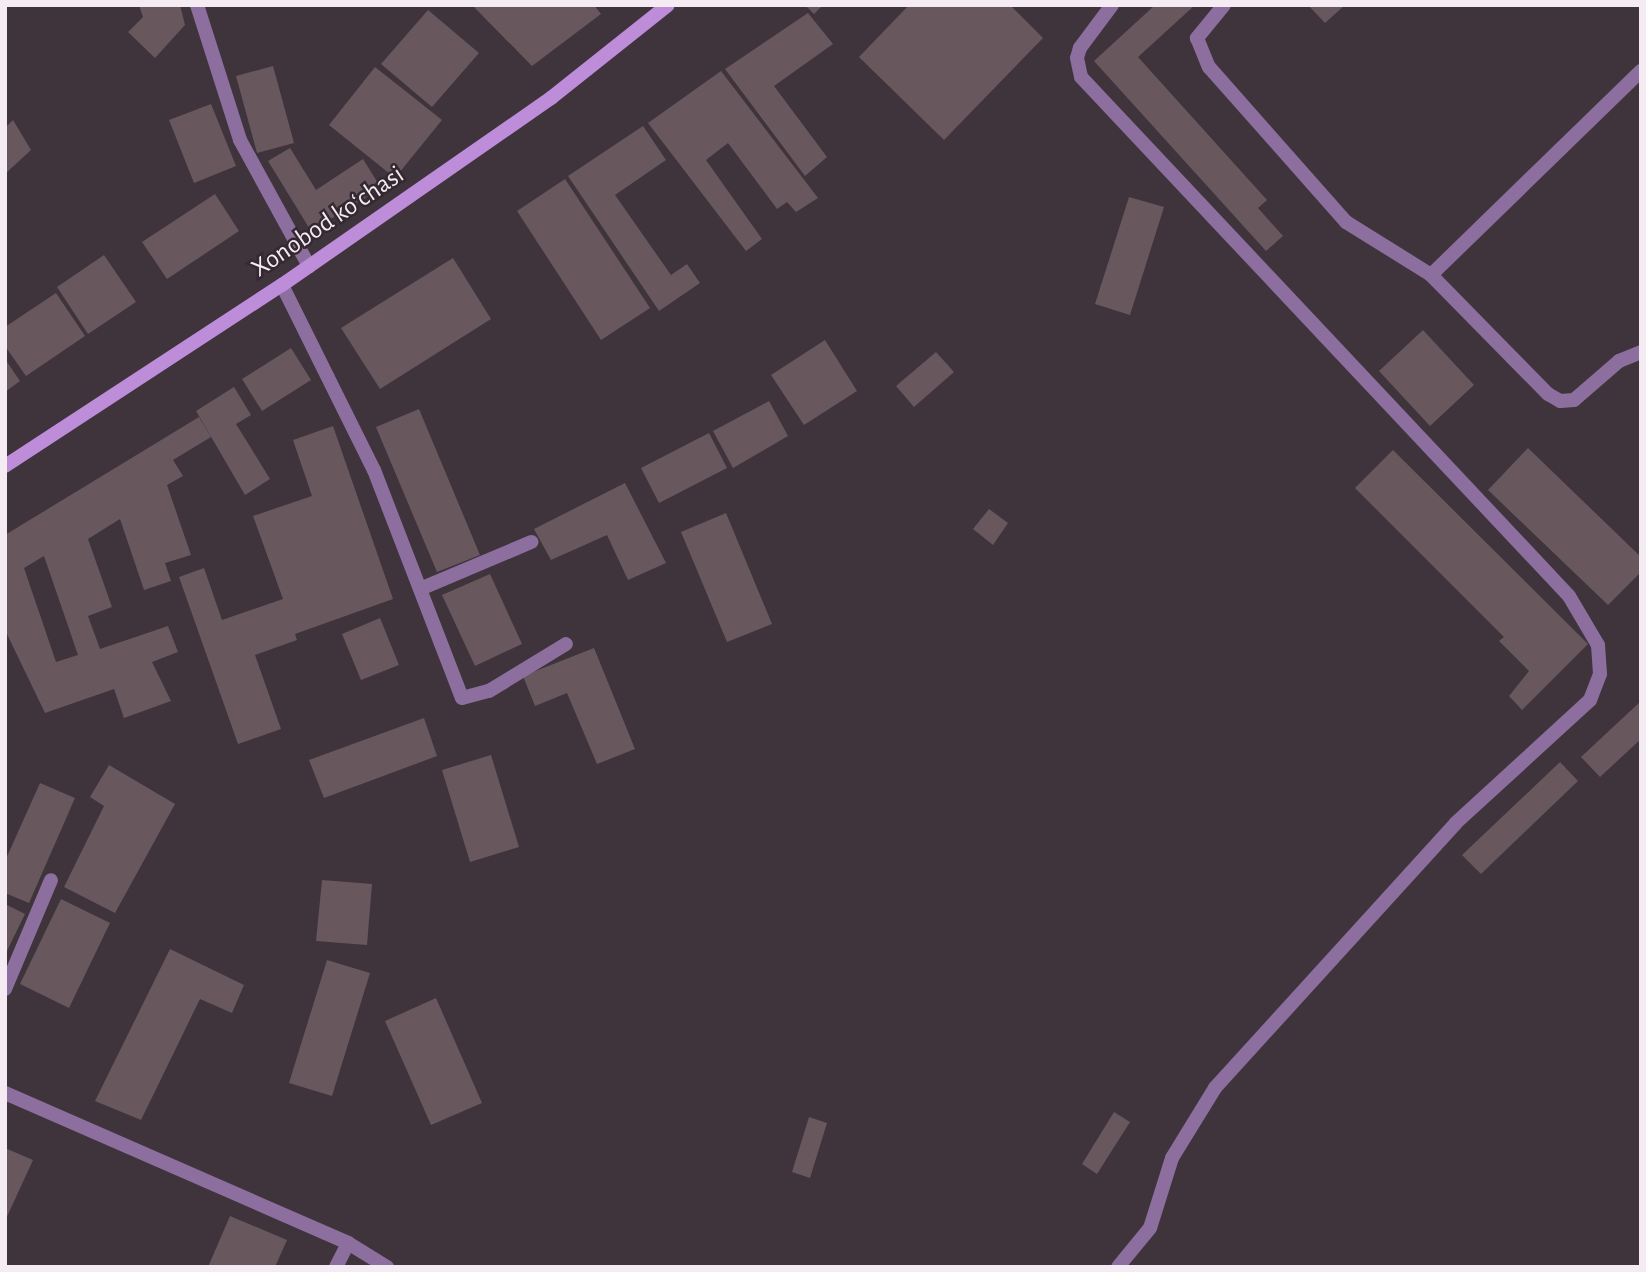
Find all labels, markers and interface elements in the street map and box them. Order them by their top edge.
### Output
street label: Xonobod koʻchasi [246,159,410,285]

